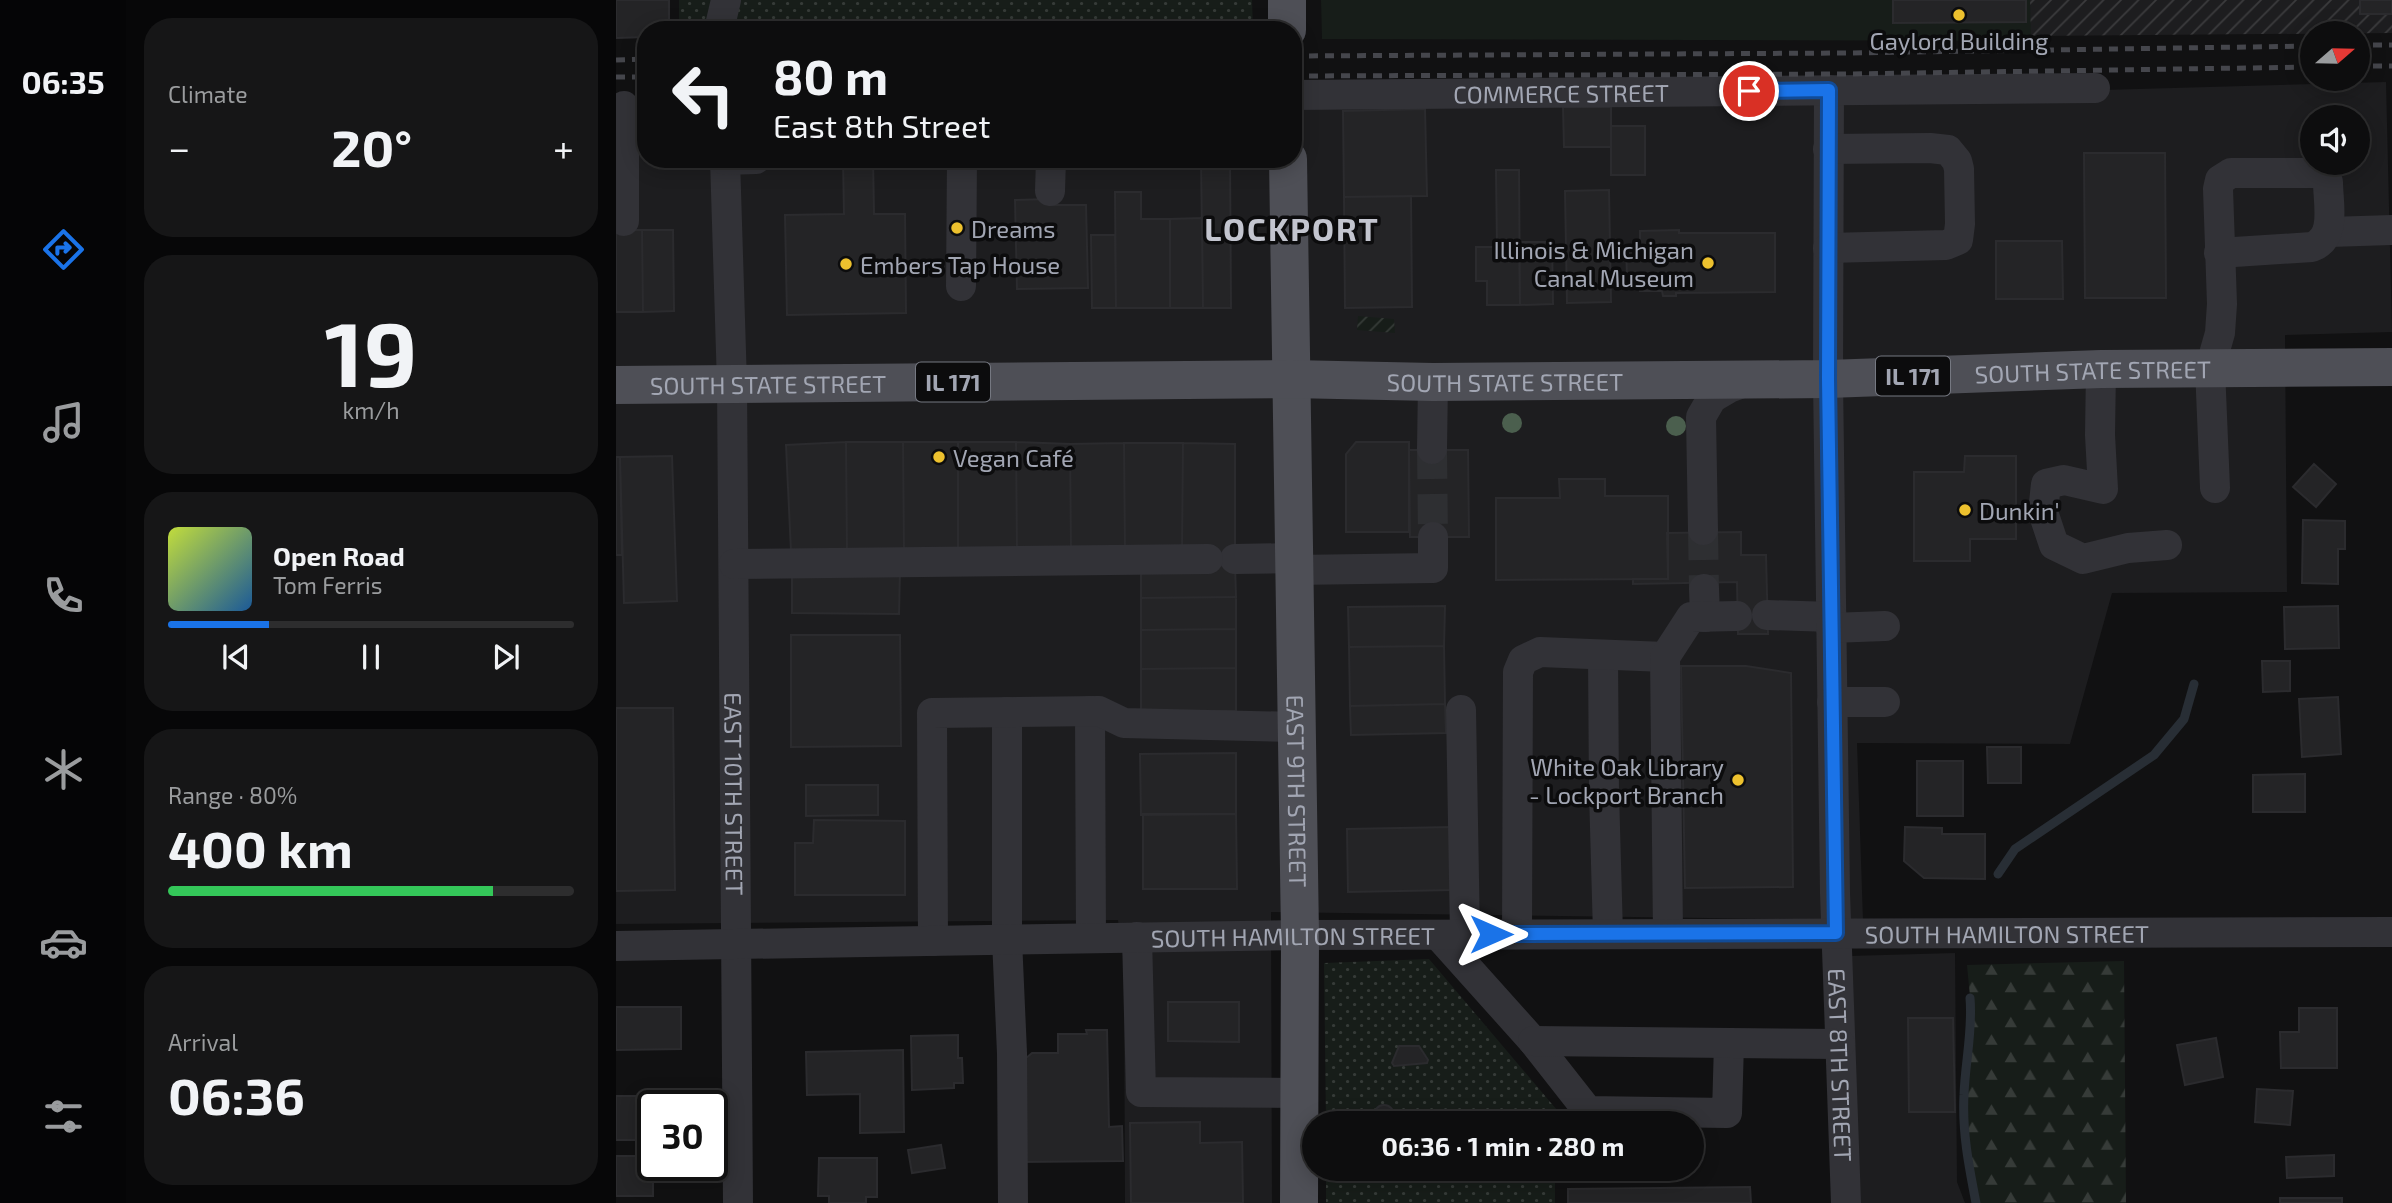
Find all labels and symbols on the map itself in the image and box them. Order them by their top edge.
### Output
marker: Gaylord Building [1951,7,1967,23]
north arrow [2300,21,2370,91]
place label: Gaylord Building [1870,26,2048,55]
pin [1719,61,1779,121]
street label: COMMERCE STREET [1453,77,1669,108]
district label: LOCKPORT [1204,209,1380,247]
place label: Dreams [971,214,1056,243]
marker: Dreams [949,220,965,236]
place label: Illinois & Michigan Canal Museum [1494,235,1694,292]
place label: Embers Tap House [860,250,1060,279]
marker: Illinois & Michigan Canal Museum [1700,255,1716,271]
marker: Embers Tap House [838,256,854,272]
street label: SOUTH STATE STREET [1974,354,2211,388]
road number: IL 171 [1876,356,1950,396]
road number: IL 171 [916,362,990,402]
street label: SOUTH STATE STREET [1387,366,1623,397]
street label: SOUTH STATE STREET [650,368,886,399]
place label: Vegan Café [953,443,1074,472]
marker: Vegan Café [931,449,947,465]
place label: Dunkin' [1979,496,2059,525]
marker: Dunkin' [1957,502,1973,518]
street label: EAST 10TH STREET [720,692,750,896]
street label: EAST 9TH STREET [1282,694,1314,888]
place label: White Oak Library - Lockport Branch [1529,752,1724,809]
marker: White Oak Library - Lockport Branch [1730,772,1746,788]
position arrow [1454,897,1528,971]
street label: SOUTH HAMILTON STREET [1865,918,2149,948]
street label: SOUTH HAMILTON STREET [1151,920,1435,952]
street label: EAST 8TH STREET [1823,968,1859,1162]
speed limit sign: 30 [637,1090,728,1181]

